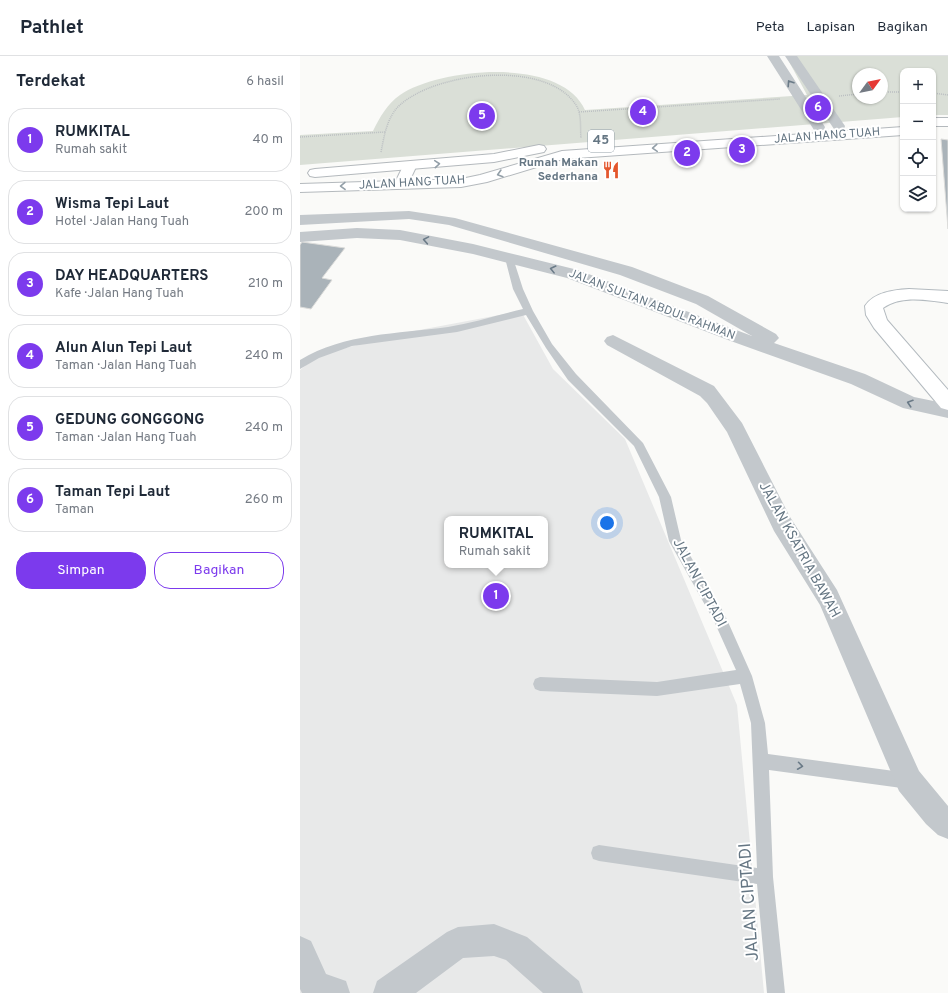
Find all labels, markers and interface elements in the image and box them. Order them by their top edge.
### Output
text: Pathlet [20,16,84,40]
text: Peta [756,19,784,36]
text: Lapisan [806,19,855,36]
text: Bagikan [877,19,928,36]
north arrow [852,68,888,104]
map controls [900,68,936,212]
button: + [900,68,936,104]
text: Terdekat [16,71,85,93]
text: 6 hasil [246,74,284,90]
one-way arrow [788,80,795,87]
pin: 6 [805,93,831,123]
pin: 4 [630,97,656,127]
pin: 5 [469,101,495,131]
button: − [900,104,936,140]
text: RUMKITAL [55,123,130,142]
street label: JALAN HANG TUAH [773,124,881,148]
road number: 45 [588,130,614,152]
text: 1 [27,132,33,148]
text: 40 m [253,132,283,148]
pin: 3 [729,135,755,165]
pin: 2 [674,138,700,168]
button: locate [900,140,936,176]
text: Rumah sakit [55,142,127,158]
one-way arrow [652,143,658,152]
place label: Rumah Makan Sederhana [519,155,598,185]
one-way arrow [434,160,440,169]
restaurant icon: Rumah Makan Sederhana [601,160,621,180]
one-way arrow [496,169,503,177]
street label: JALAN HANG TUAH [358,172,466,194]
button: layers [900,176,936,212]
one-way arrow [340,182,346,191]
text: Wisma Tepi Laut [55,195,169,214]
text: 2 [26,204,34,220]
text: 200 m [244,204,283,220]
text: Hotel · Jalan Hang Tuah [55,214,189,230]
one-way arrow [423,236,429,245]
one-way arrow [549,265,556,274]
street label: JALAN SULTAN ABDUL RAHMAN [567,266,737,344]
text: DAY HEADQUARTERS [55,267,209,286]
text: 3 [26,276,34,292]
text: 210 m [248,276,283,292]
text: Kafe · Jalan Hang Tuah [55,286,184,302]
text: Alun Alun Tepi Laut [55,339,192,358]
text: 4 [26,348,34,364]
text: 240 m [245,348,283,364]
text: Taman · Jalan Hang Tuah [55,358,197,374]
one-way arrow [907,399,914,407]
text: GEDUNG GONGGONG [55,411,205,430]
text: 5 [26,420,34,436]
text: 240 m [245,420,283,436]
text: Taman · Jalan Hang Tuah [55,430,197,446]
street label: JALAN KSATRIA BAWAH [755,479,843,621]
text: Taman Tepi Laut [55,483,170,502]
text: 6 [26,492,34,508]
text: 260 m [245,492,283,508]
text: Taman [55,502,94,518]
your location [597,513,617,533]
popup [444,516,548,568]
text: RUMKITAL [459,525,533,544]
street label: JALAN CIPTADI [669,536,729,630]
text: Rumah sakit [459,544,531,560]
button: Simpan [16,552,146,589]
button: Bagikan [154,552,284,589]
pin: 1 [483,581,509,611]
one-way arrow [797,761,803,770]
street label: JALAN CIPTADI [735,842,765,962]

